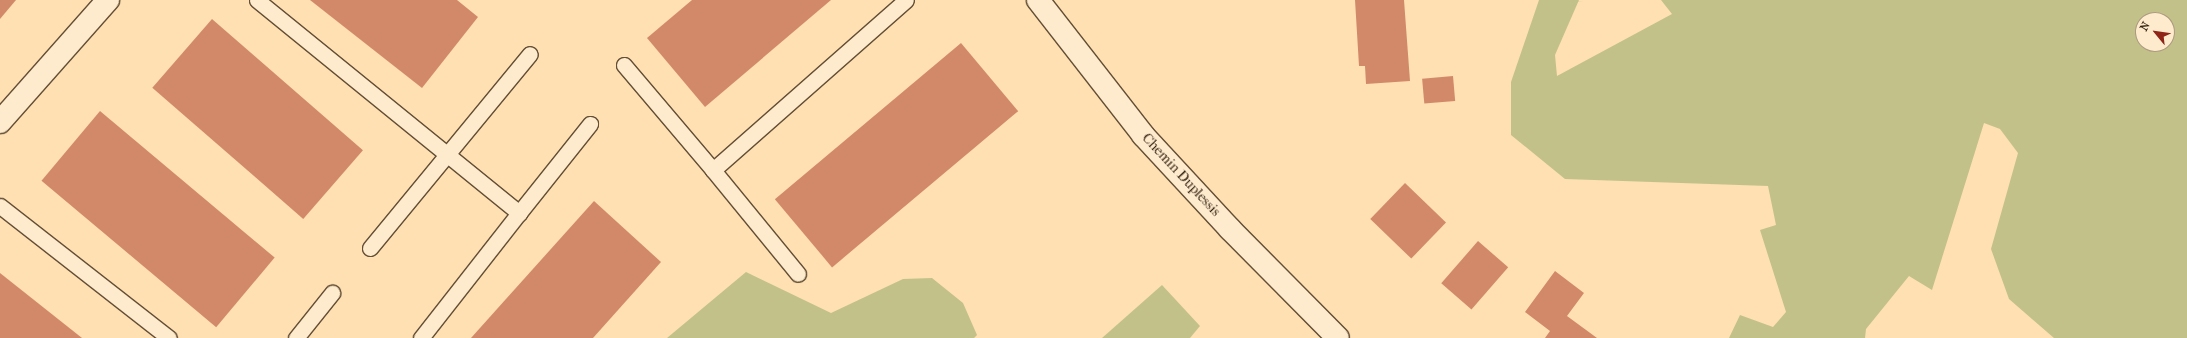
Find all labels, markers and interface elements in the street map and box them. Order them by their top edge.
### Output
north arrow [2135,12,2175,52]
text: N [2137,20,2153,33]
street label: Chemin Duplessis [1138,130,1224,220]

